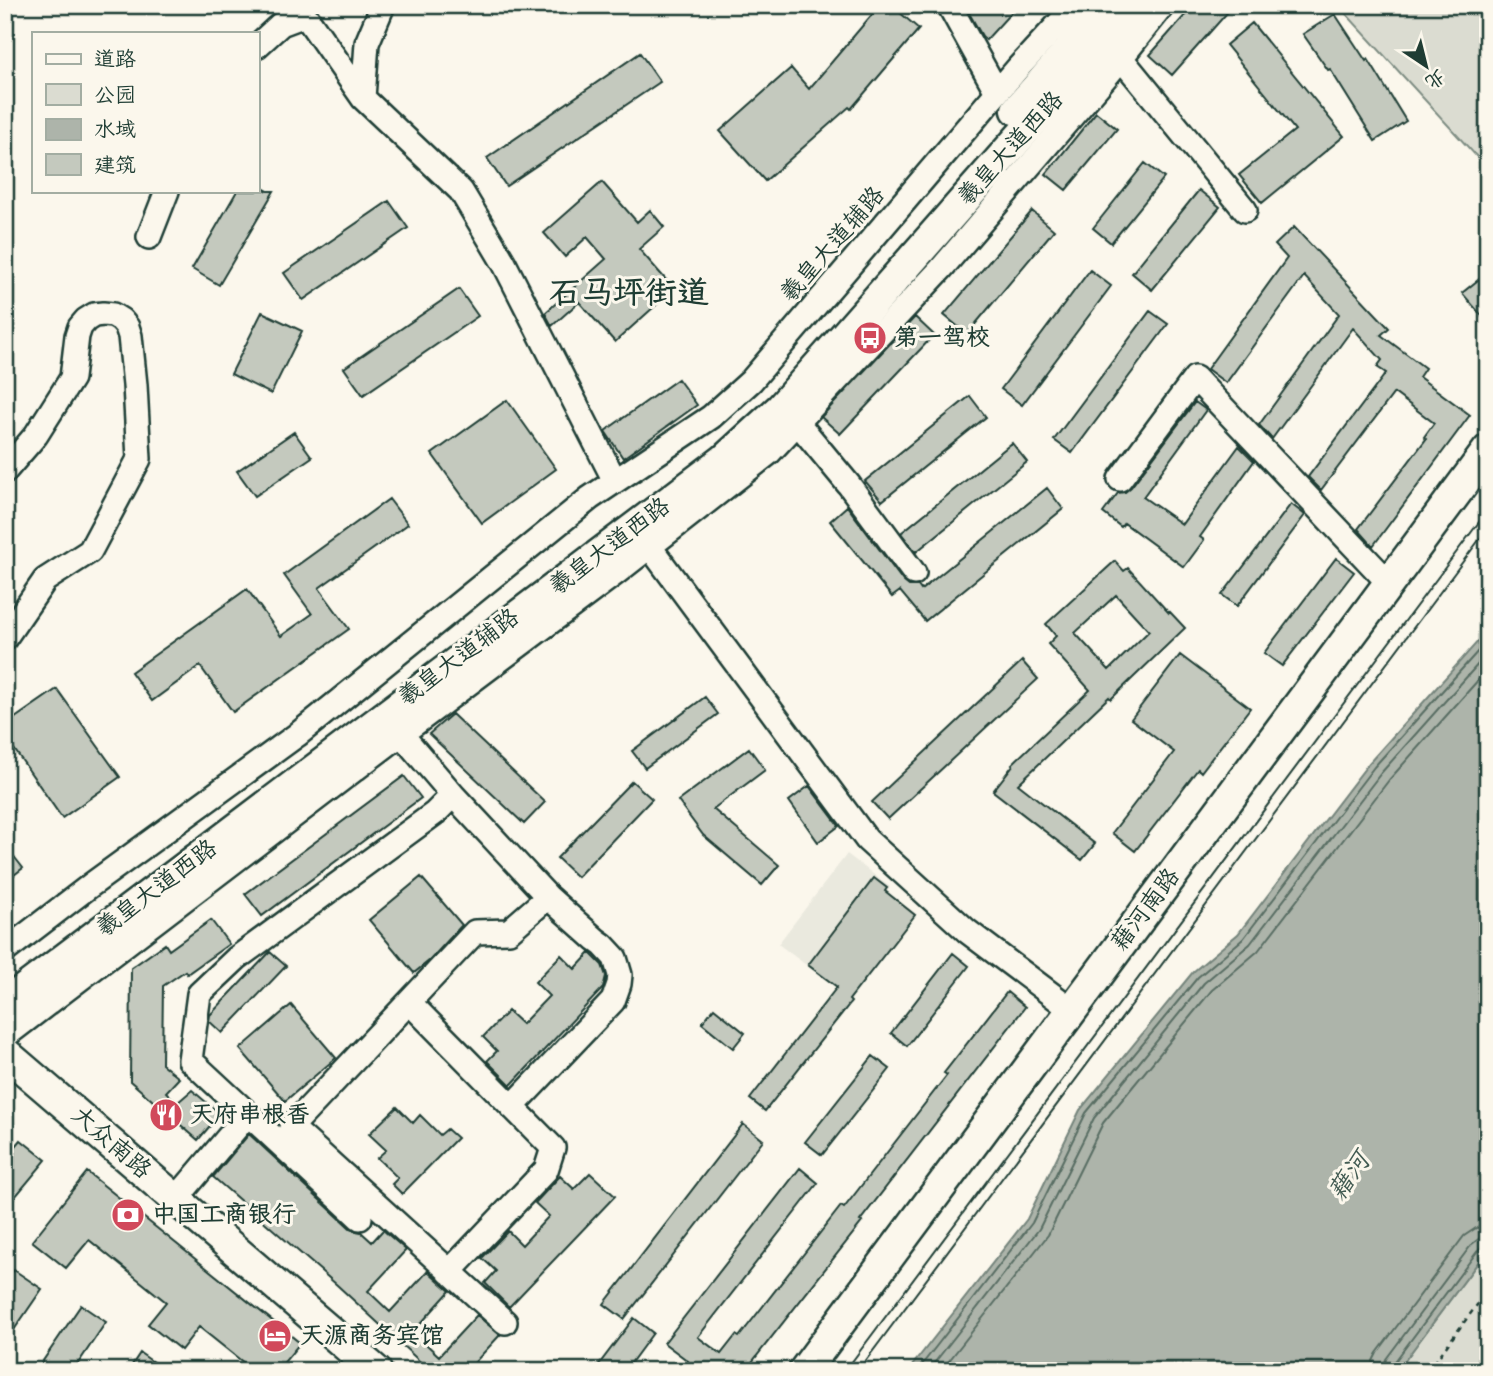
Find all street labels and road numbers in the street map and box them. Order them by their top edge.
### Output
street label: 羲皇大道西路 [951,85,1071,213]
street label: 羲皇大道辅路 [774,180,892,310]
street label: 羲皇大道西路 [543,491,677,603]
street label: 羲皇大道辅路 [392,602,526,714]
street label: 羲皇大道西路 [90,833,224,945]
street label: 藉河南路 [1105,862,1187,958]
street label: 大众南路 [65,1100,157,1186]

